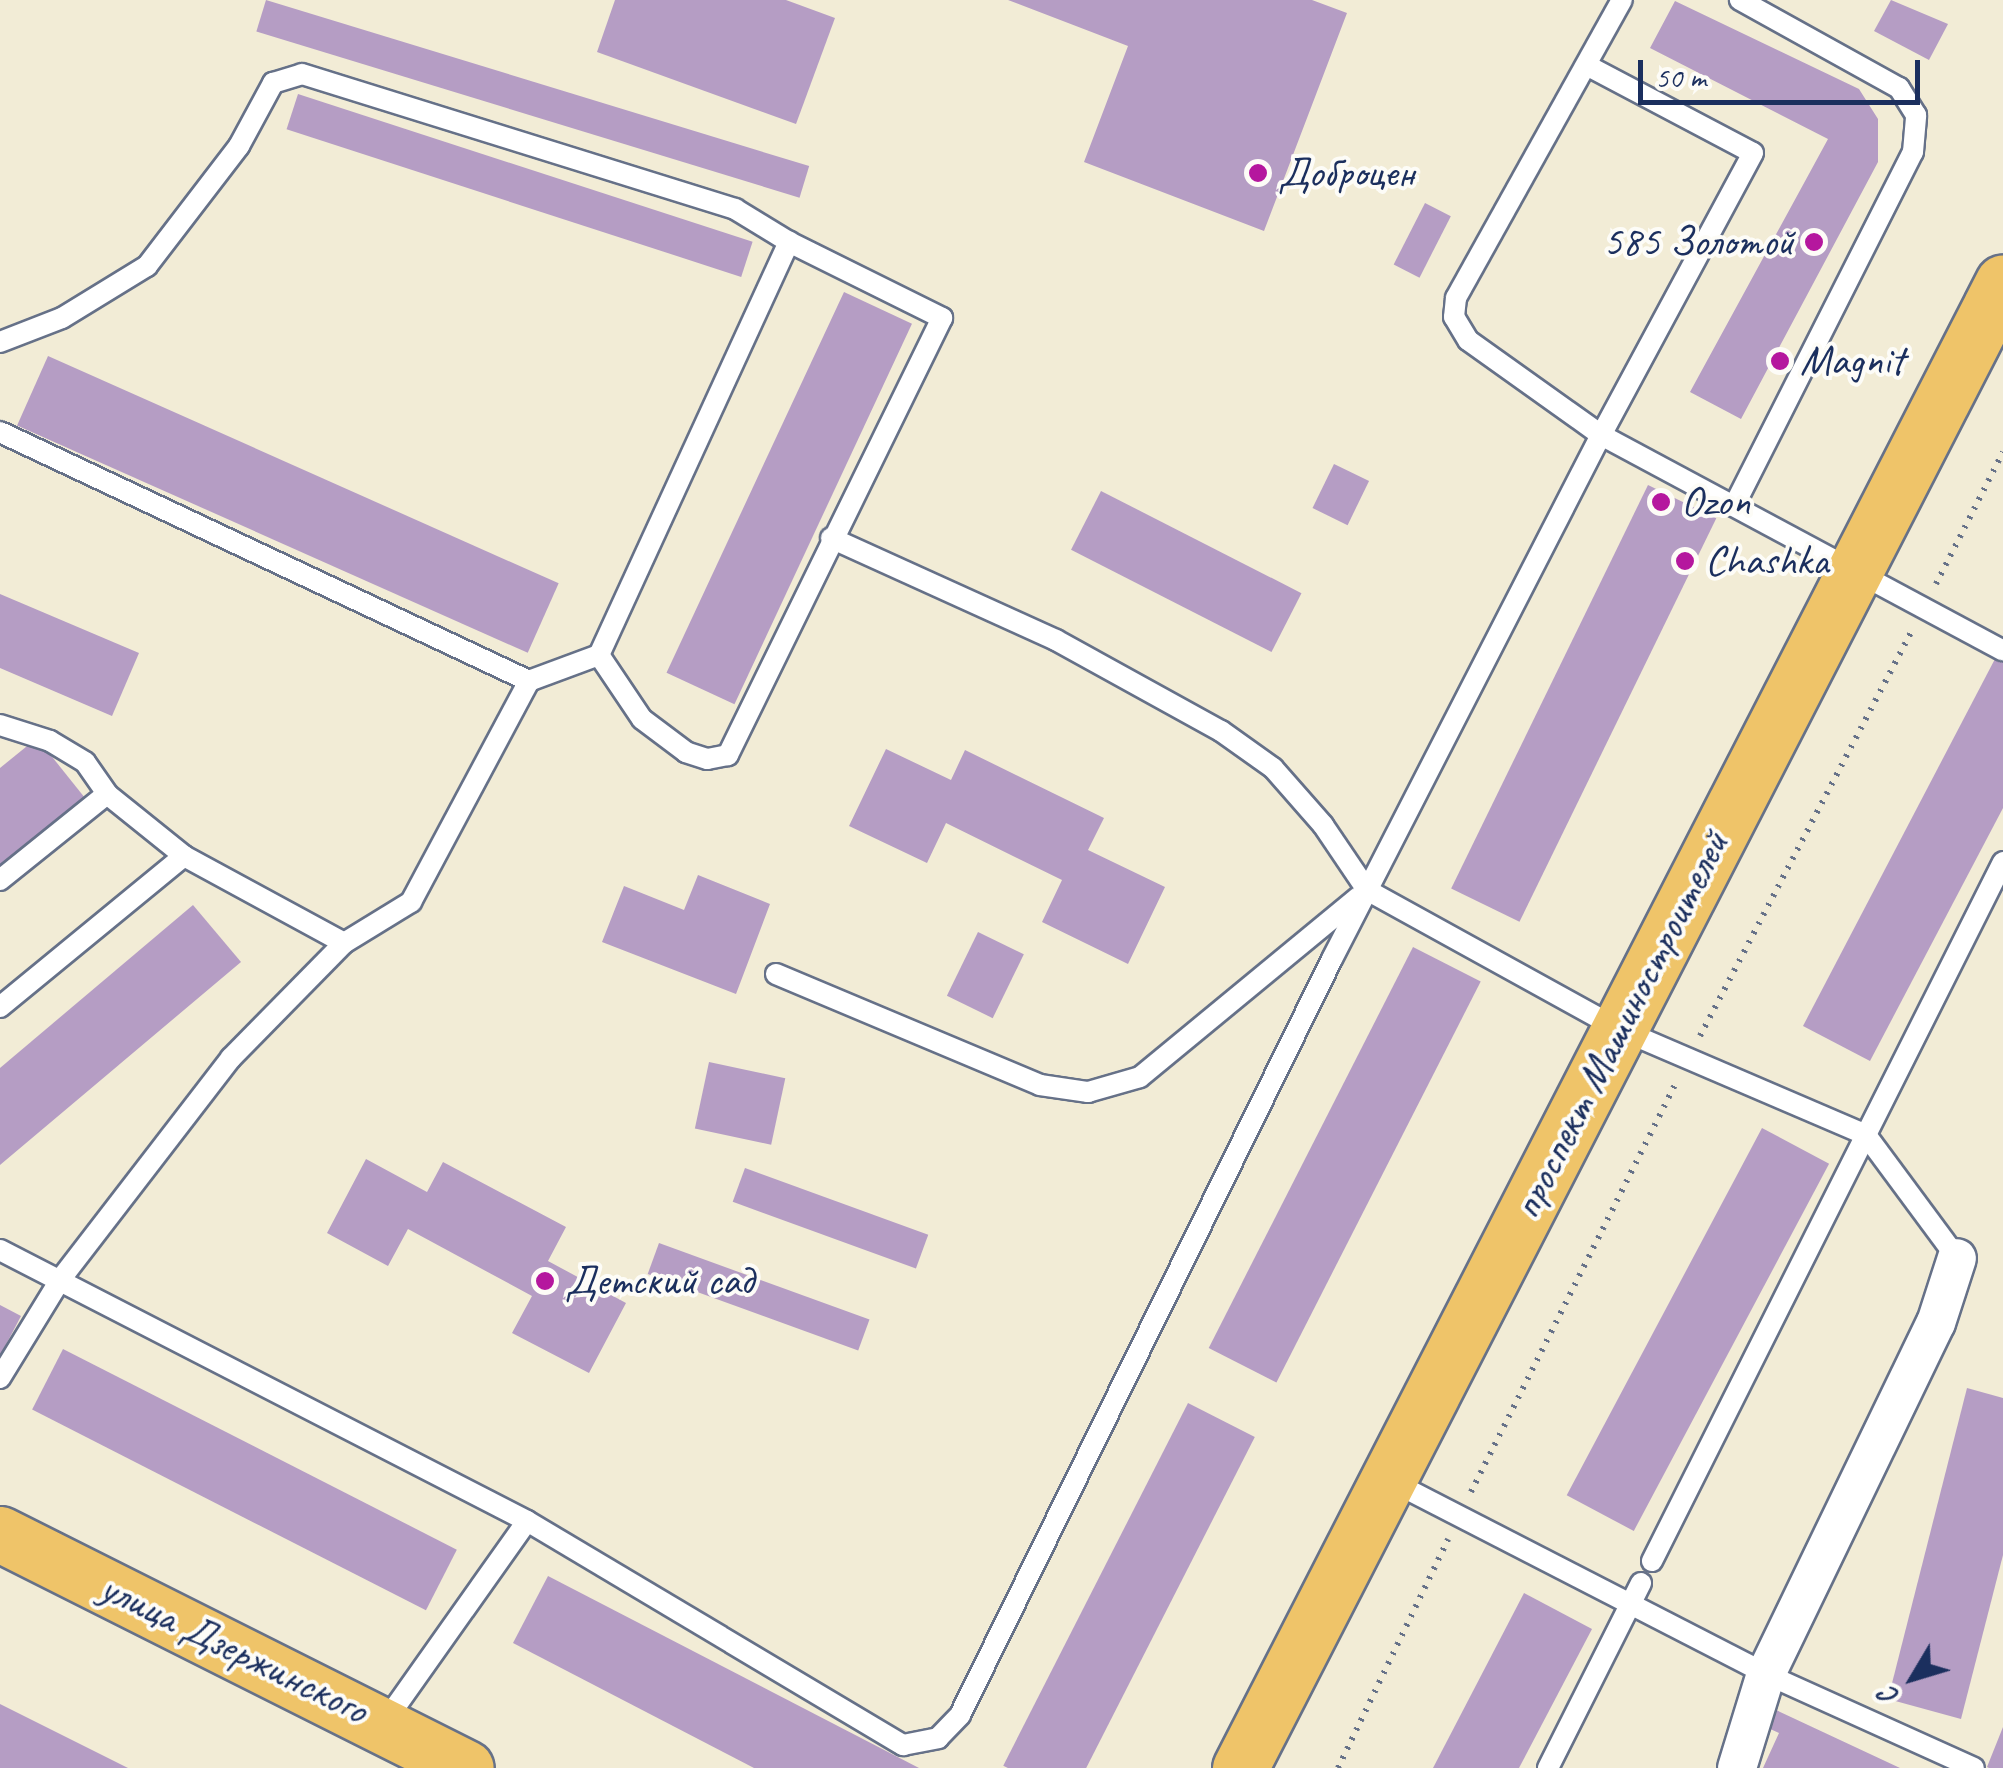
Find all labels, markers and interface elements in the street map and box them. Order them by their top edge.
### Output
scale bar [1643,40,1926,102]
text: 50 m [1655,58,1706,96]
place label: Доброцен [1278,148,1415,198]
marker: Доброцен [1247,162,1269,184]
place label: 585 Золотой [1603,217,1794,267]
marker: 585 Золотой [1803,231,1825,253]
place label: Magnit [1800,336,1904,386]
marker: Magnit [1769,350,1791,372]
place label: Ozon [1681,477,1750,527]
marker: Ozon [1650,491,1672,513]
place label: Chashka [1705,536,1828,586]
marker: Chashka [1674,550,1696,572]
street label: проспект Машиностроителей [1500,820,1742,1230]
place label: Детский сад [565,1256,753,1306]
marker: Детский сад [534,1270,556,1292]
street label: улица Дзержинского [94,1563,374,1735]
north arrow [1863,1628,1963,1728]
text: С [1871,1681,1907,1713]

